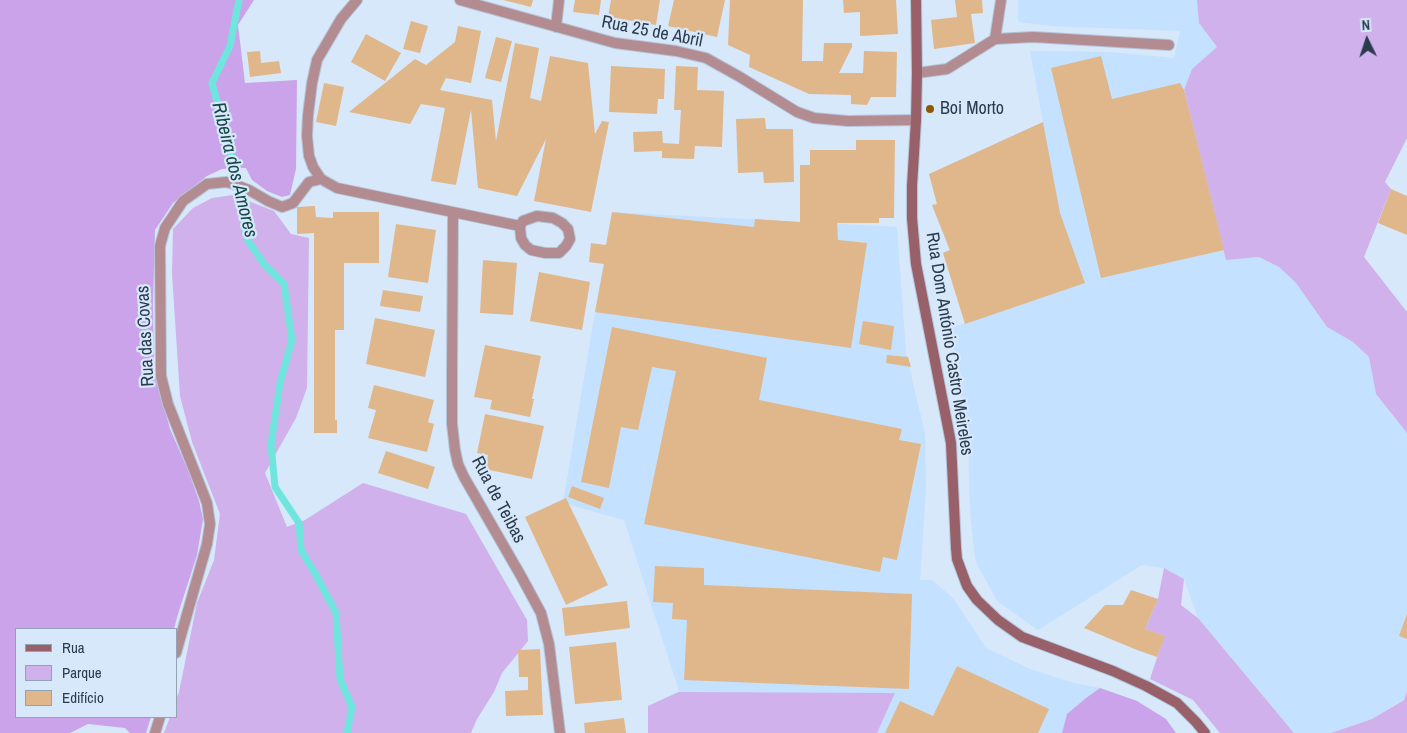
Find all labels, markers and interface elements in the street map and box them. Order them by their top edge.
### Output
street label: Rua 25 de Abril [600,12,704,52]
north arrow [1342,15,1392,65]
text: N [1361,16,1371,34]
place label: Boi Morto [940,98,1004,120]
water label: Ribeira dos Amores [206,100,262,240]
marker: Boi Morto [924,103,936,115]
street label: Rua Dom António Castro Meireles [921,231,977,457]
street label: Rua das Covas [133,285,159,387]
street label: Rua de Teibas [466,453,530,547]
legend [15,628,178,718]
text: Rua [62,637,85,658]
text: Parque [62,662,102,683]
text: Edifício [62,687,104,708]

